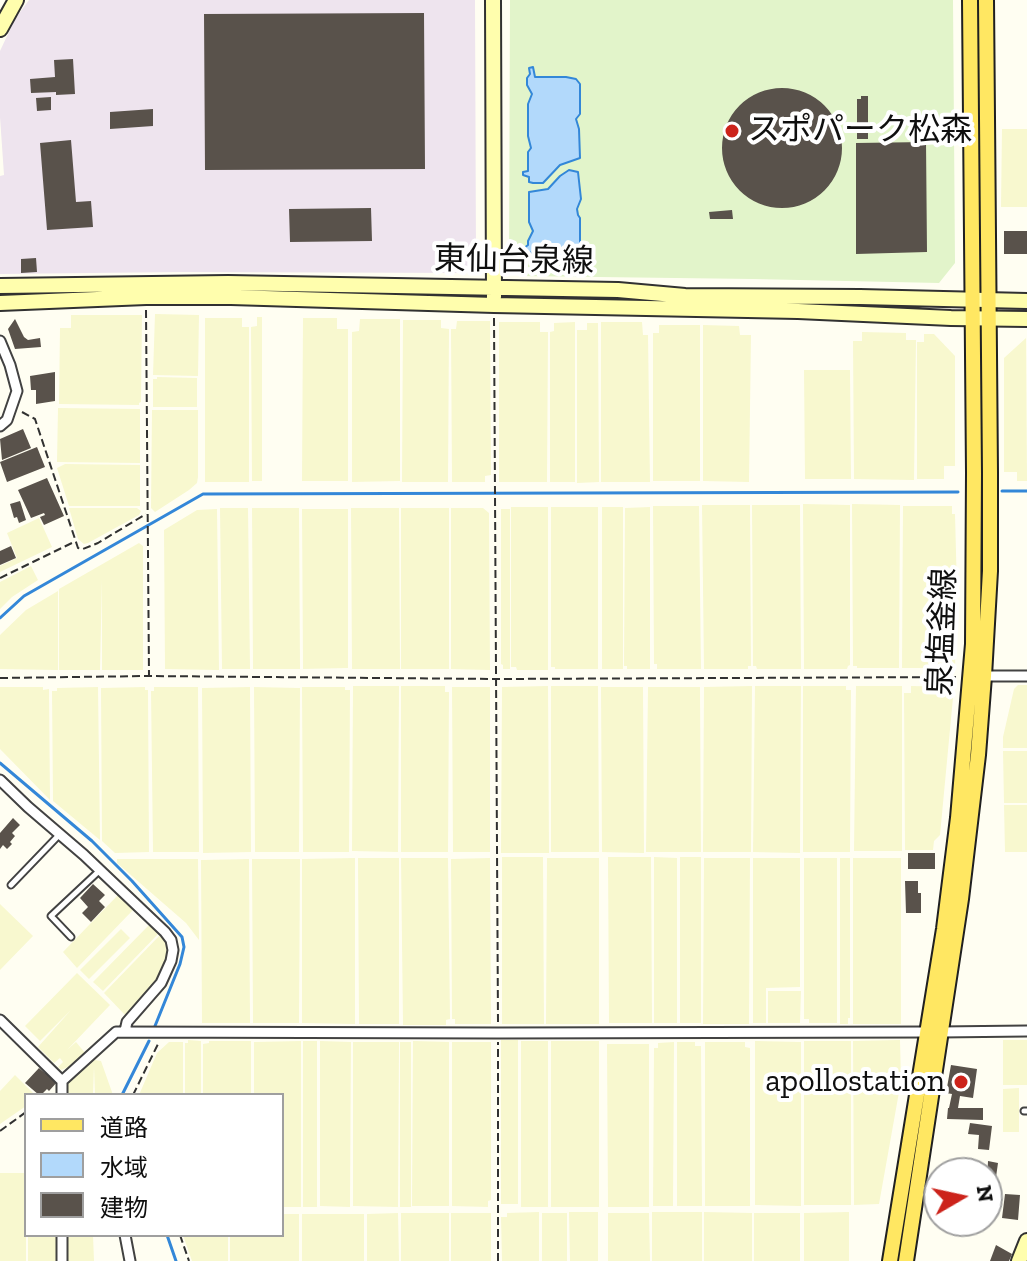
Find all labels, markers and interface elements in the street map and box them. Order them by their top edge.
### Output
place label: スポパーク松森 [748,112,972,150]
marker: スポパーク松森 [723,122,741,140]
street label: 東仙台泉線 [434,240,594,282]
street label: 泉塩釜線 [922,567,964,697]
place label: apollostation [765,1063,945,1101]
marker: apollostation [952,1073,970,1091]
legend [24,1093,284,1237]
text: 道路 [100,1113,148,1142]
text: 水域 [100,1153,148,1182]
north arrow [923,1157,1003,1237]
text: N [971,1183,1000,1204]
text: 建物 [100,1193,148,1222]

